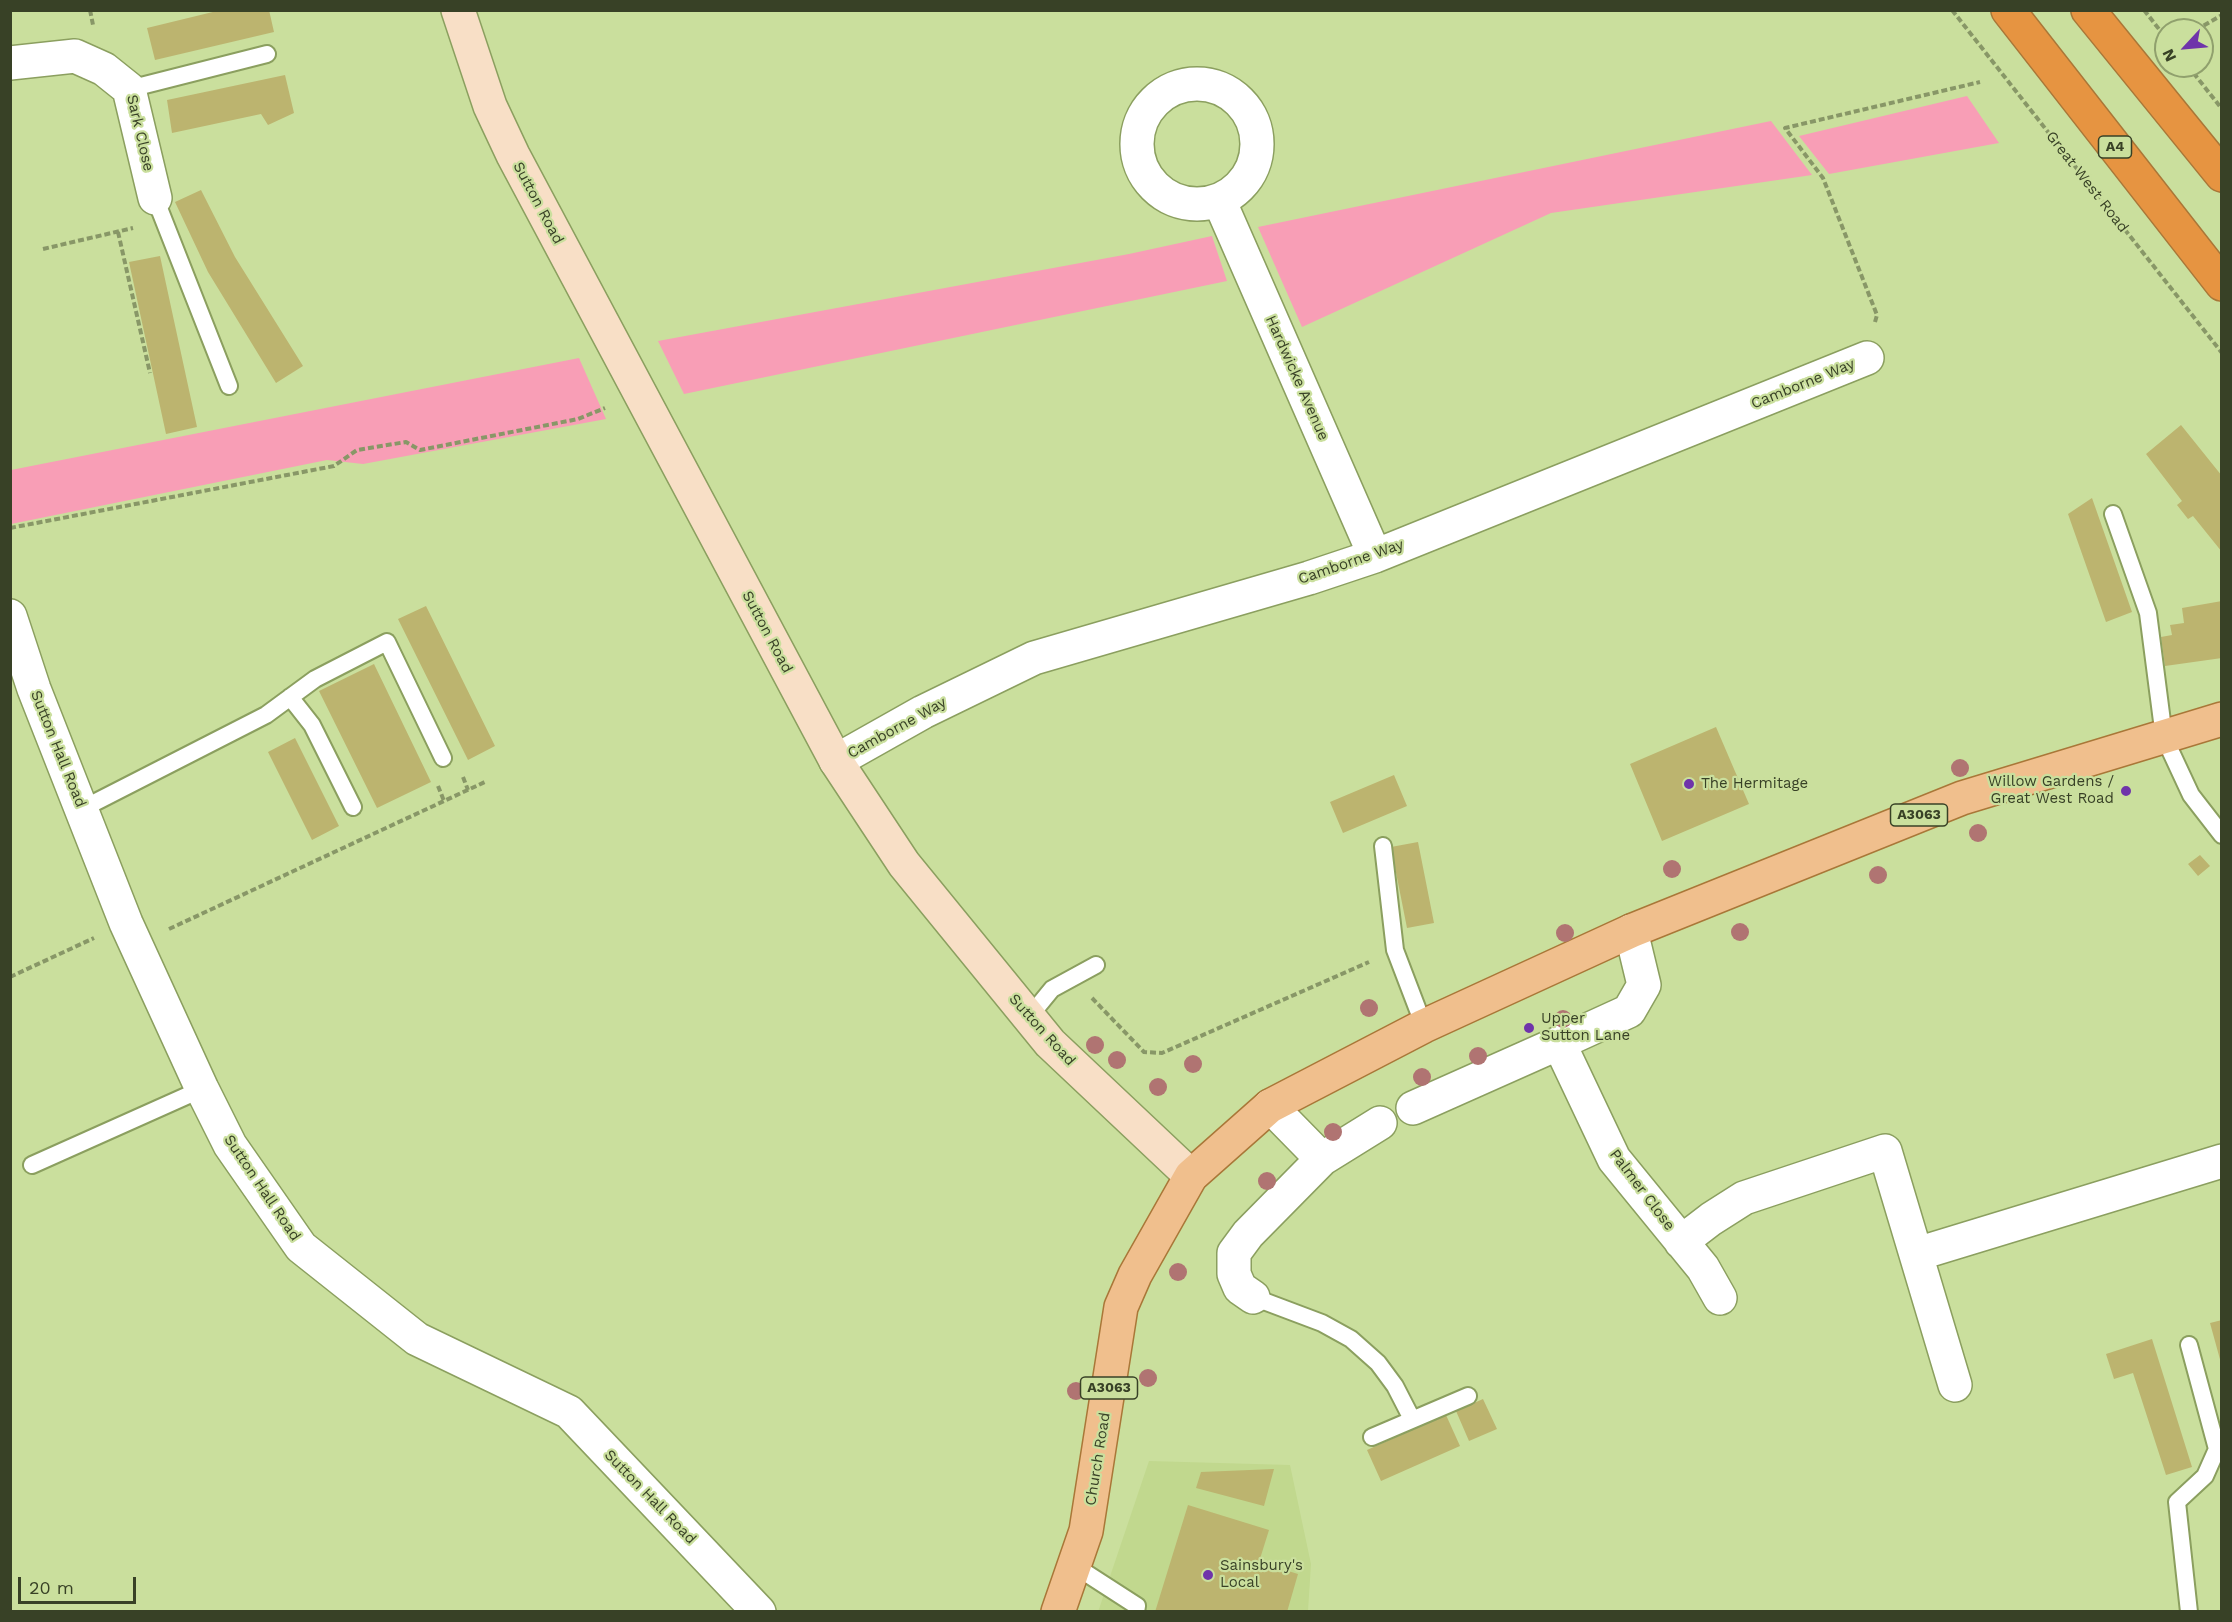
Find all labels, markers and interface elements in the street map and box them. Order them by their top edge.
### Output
north arrow [2154,18,2214,78]
text: N [2158,46,2180,65]
street label: Sark Close [122,93,158,173]
street label: Great West Road [2042,128,2132,236]
road number: A4 [2098,136,2132,158]
street label: Sutton Road [509,159,567,247]
street label: Hardwicke Avenue [1261,313,1333,443]
street label: Camborne Way [1749,355,1857,413]
street label: Camborne Way [1296,536,1406,588]
street label: Sutton Road [738,588,796,676]
street label: Sutton Hall Road [26,688,90,810]
street label: Camborne Way [844,693,950,763]
place label: Willow Gardens / Great West Road [1988,773,2114,808]
place label: The Hermitage [1701,775,1808,793]
marker: The Hermitage [1682,777,1696,791]
marker: Willow Gardens / Great West Road [2119,784,2133,798]
road number: A3063 [1890,804,1948,826]
street label: Sutton Road [1005,990,1079,1070]
place label: Upper Sutton Lane [1541,1010,1630,1045]
marker: Upper Sutton Lane [1522,1021,1536,1035]
street label: Sutton Hall Road [220,1132,304,1244]
street label: Palmer Close [1606,1146,1678,1234]
road number: A3063 [1080,1377,1138,1399]
street label: Church Road [1082,1411,1114,1507]
street label: Sutton Hall Road [600,1446,700,1548]
place label: Sainsbury's Local [1220,1557,1303,1592]
scale bar [21,1565,140,1603]
marker: Sainsbury's Local [1201,1568,1215,1582]
text: 20 m [29,1577,74,1598]

